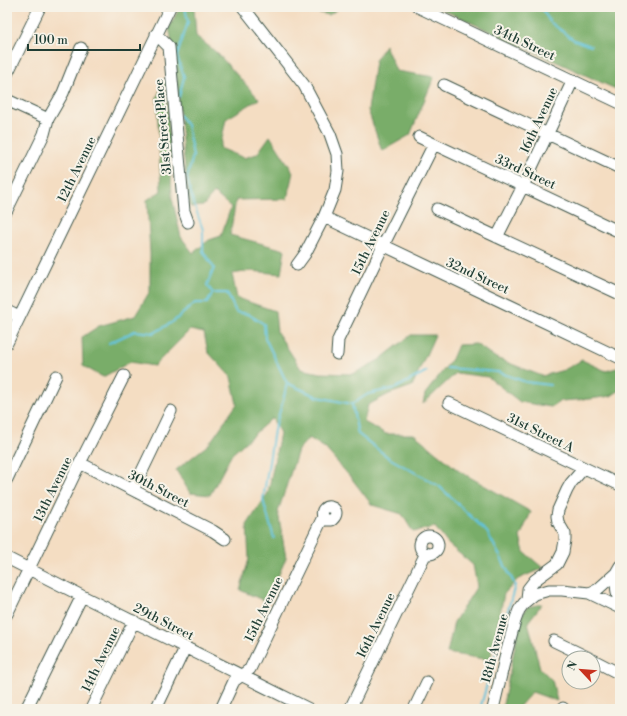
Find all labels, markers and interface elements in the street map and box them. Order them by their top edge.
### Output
street label: 34th Street [491,22,558,64]
scale bar [28,26,140,52]
text: 100 m [34,33,68,48]
street label: 31st Street Place [151,78,175,175]
street label: 16th Avenue [517,84,561,156]
street label: 12th Avenue [54,133,100,205]
street label: 33rd Street [493,151,559,193]
street label: 15th Avenue [348,207,394,278]
street label: 32nd Street [444,254,512,298]
street label: 31st Street A [504,410,578,456]
street label: 13th Avenue [30,454,76,525]
street label: 30th Street [125,467,192,511]
street label: 15th Avenue [241,574,287,645]
street label: 16th Avenue [353,590,399,661]
street label: 29th Street [131,600,197,644]
street label: 18th Avenue [478,611,512,685]
street label: 14th Avenue [78,624,124,695]
north arrow [561,650,601,690]
text: N [565,659,581,673]

